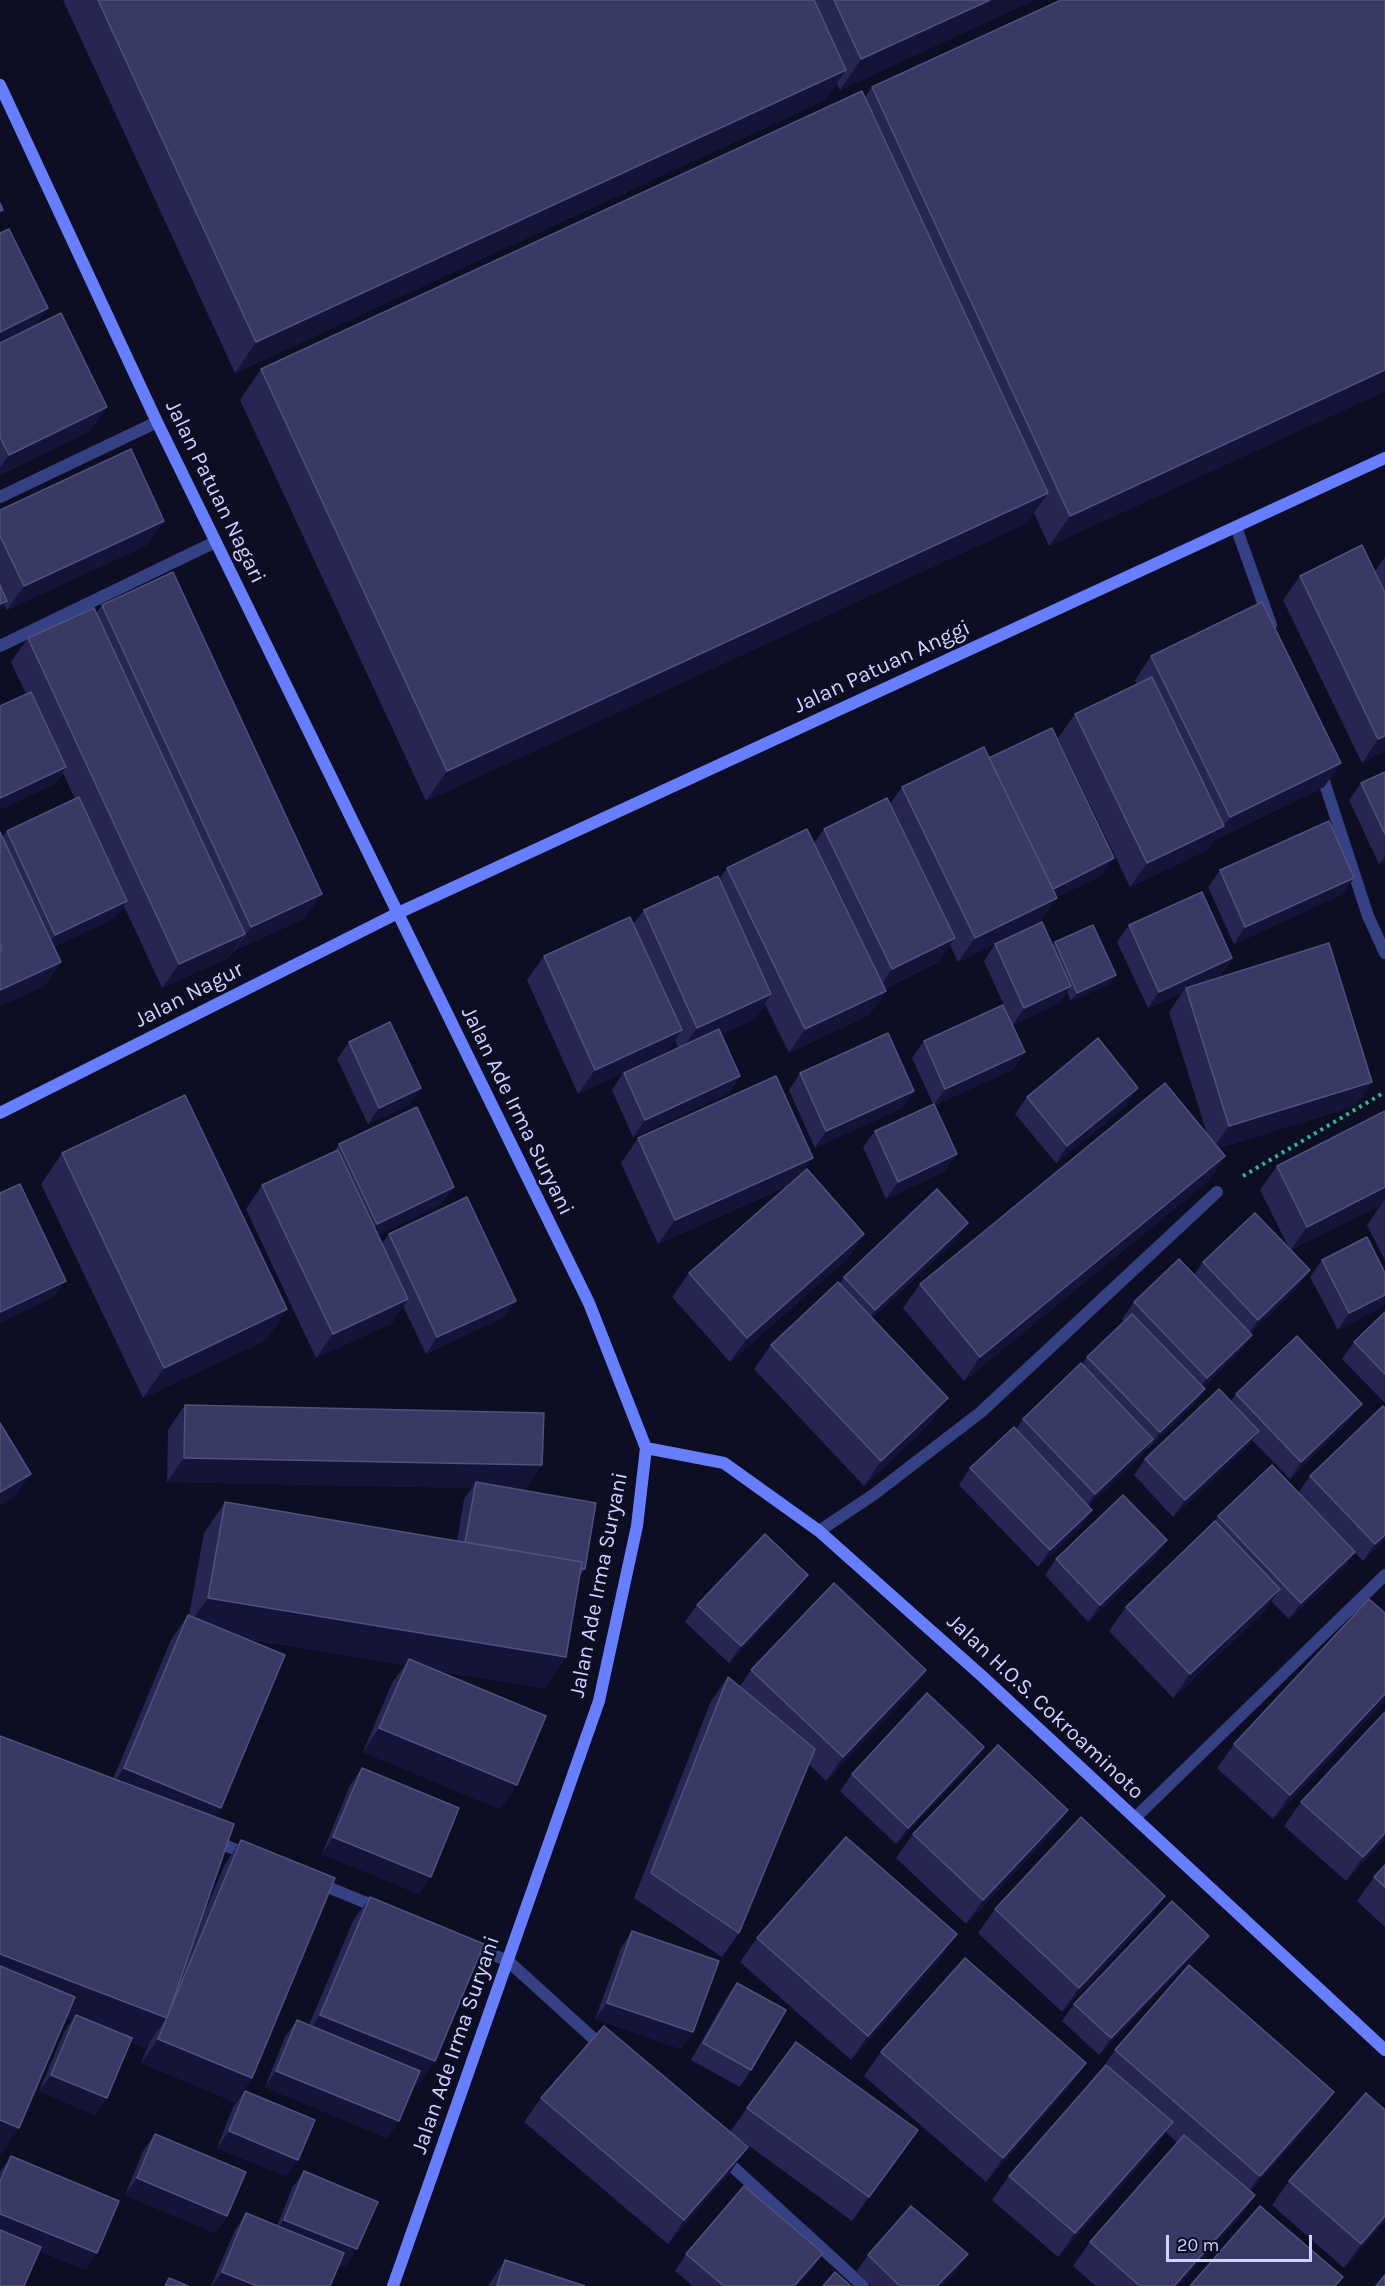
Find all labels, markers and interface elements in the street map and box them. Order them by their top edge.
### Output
street label: Jalan Patuan Nagari [159,396,271,588]
street label: Jalan Patuan Anggi [790,615,974,719]
street label: Jalan Nagur [130,956,248,1034]
street label: Jalan Ade Irma Suryani [455,1002,579,1220]
street label: Jalan Ade Irma Suryani [564,1470,634,1700]
street label: Jalan H.O.S. Cokroaminoto [941,1609,1149,1805]
street label: Jalan Ade Irma Suryani [406,1933,506,2157]
scale bar [1169,2223,1314,2261]
text: 20 m [1177,2234,1219,2256]

